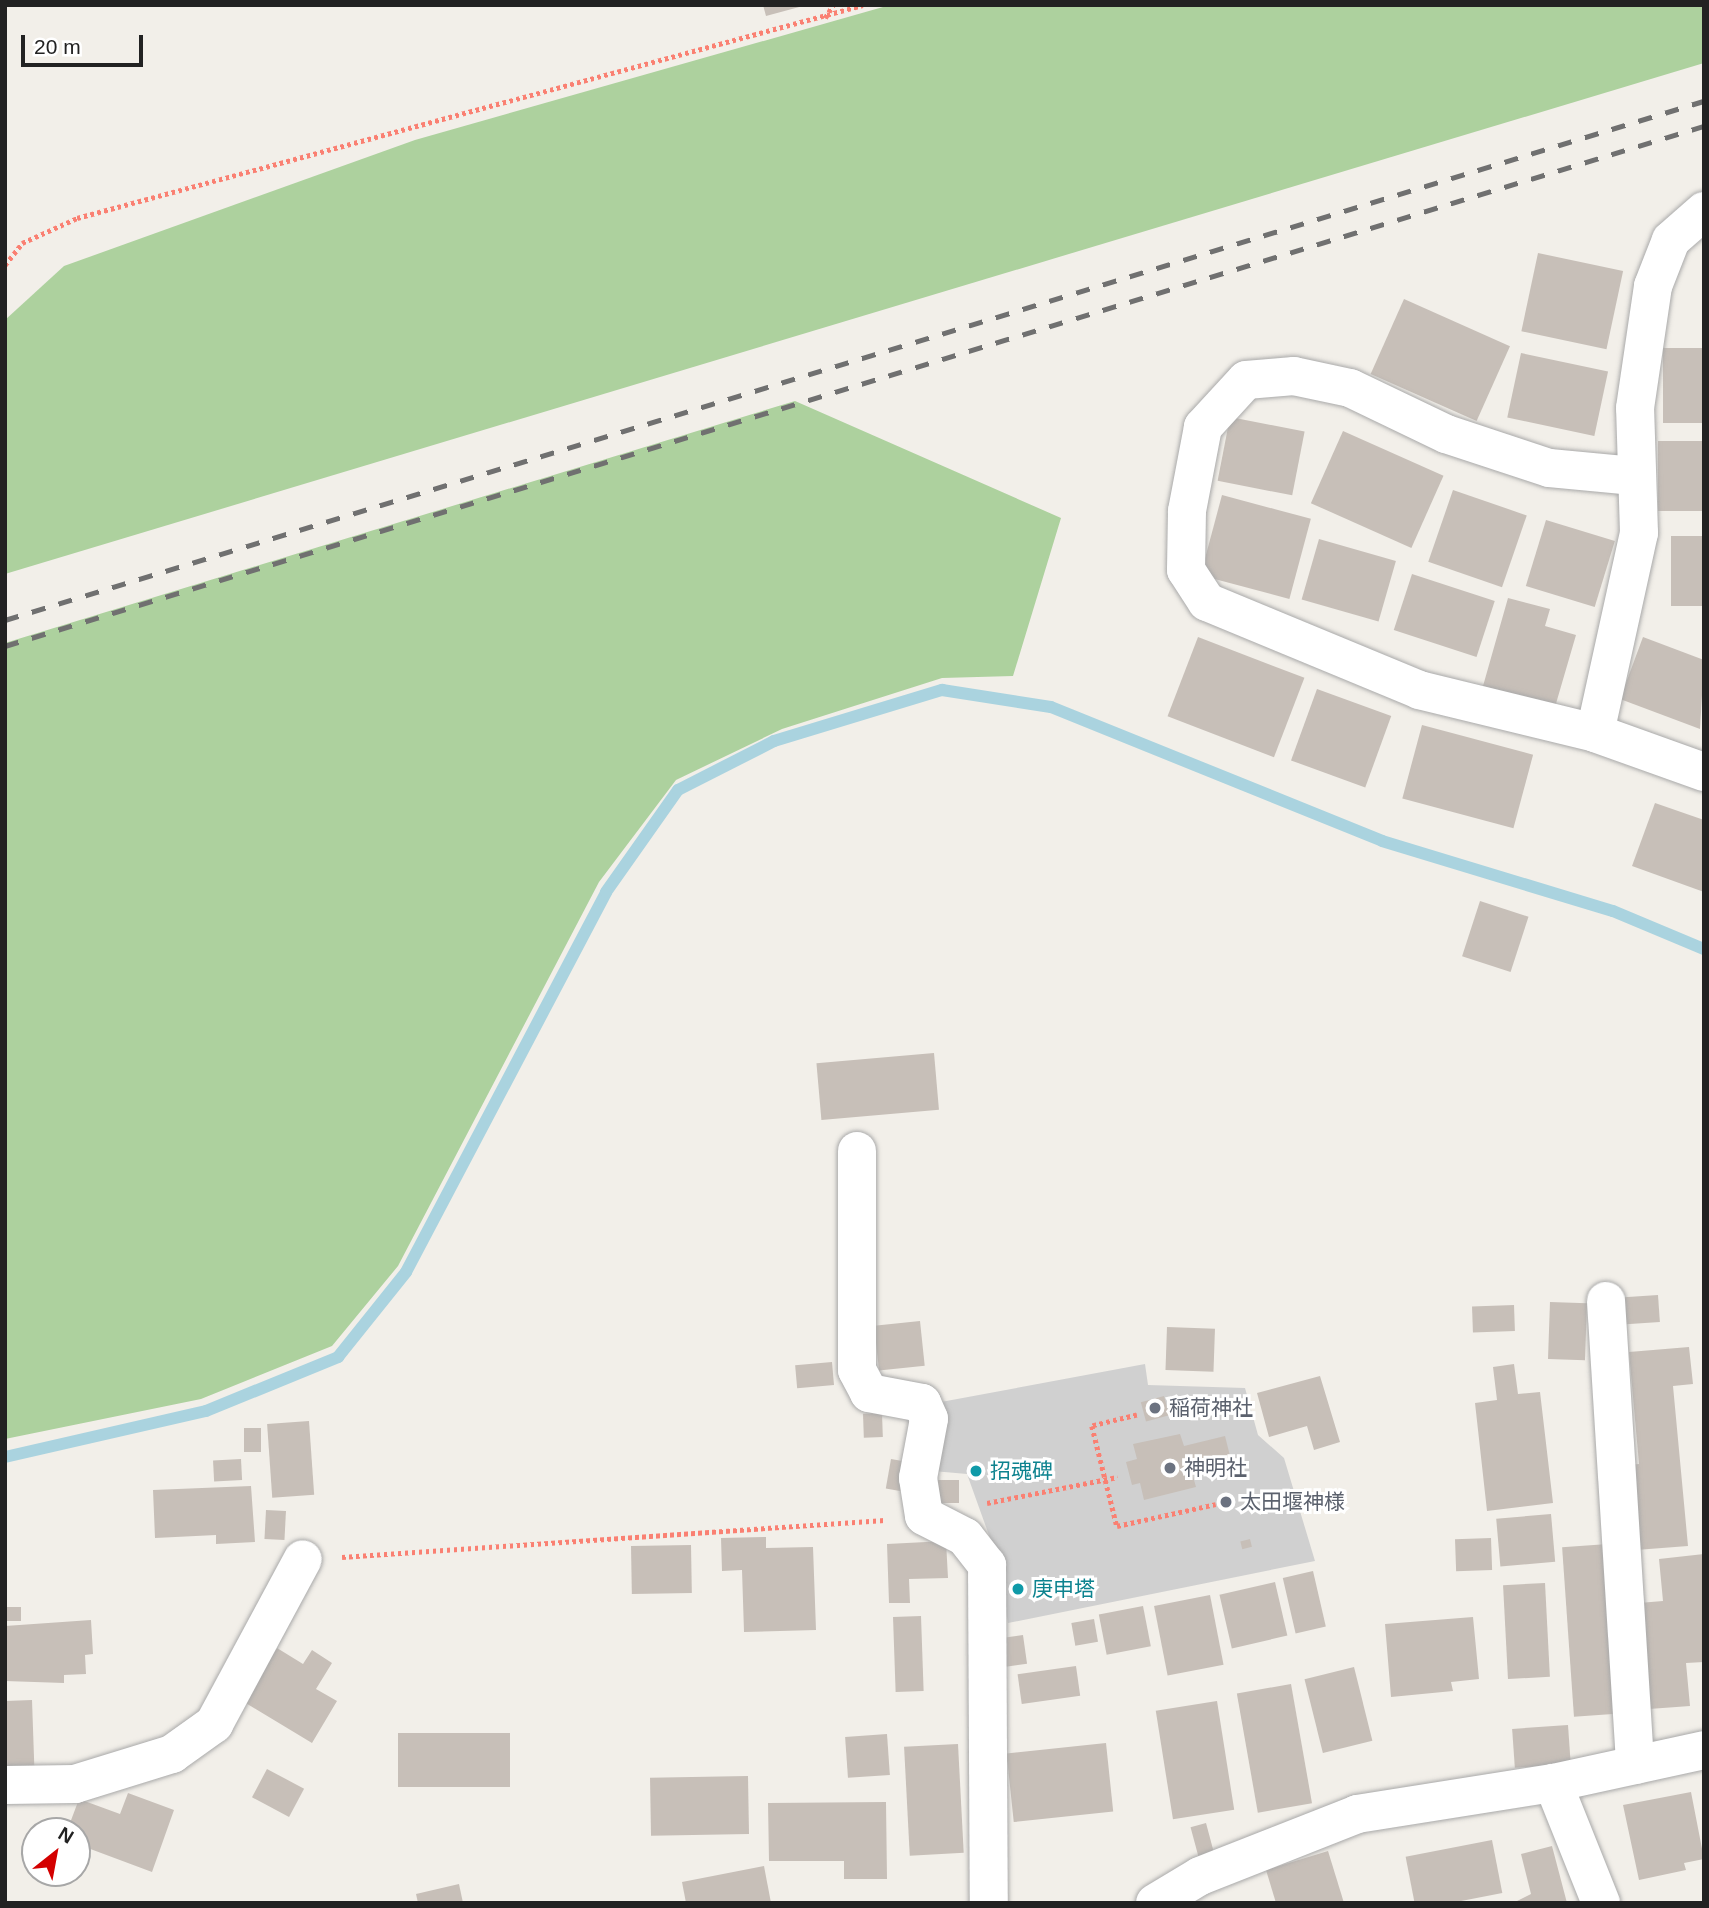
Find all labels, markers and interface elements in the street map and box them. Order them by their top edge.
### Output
scale bar [24,21,147,65]
text: 20 m [34,35,81,58]
place label: 稲荷神社 [1169,1395,1253,1421]
marker: 稲荷神社 [1147,1400,1163,1416]
place label: 神明社 [1184,1455,1247,1481]
place label: 招魂碑 [990,1458,1053,1484]
marker: 神明社 [1162,1460,1178,1476]
marker: 招魂碑 [968,1463,984,1479]
place label: 太田堰神様 [1240,1489,1345,1515]
marker: 太田堰神様 [1218,1494,1234,1510]
place label: 庚申塔 [1032,1576,1095,1602]
marker: 庚申塔 [1010,1581,1026,1597]
north arrow [21,1817,91,1887]
text: N [55,1823,77,1848]

